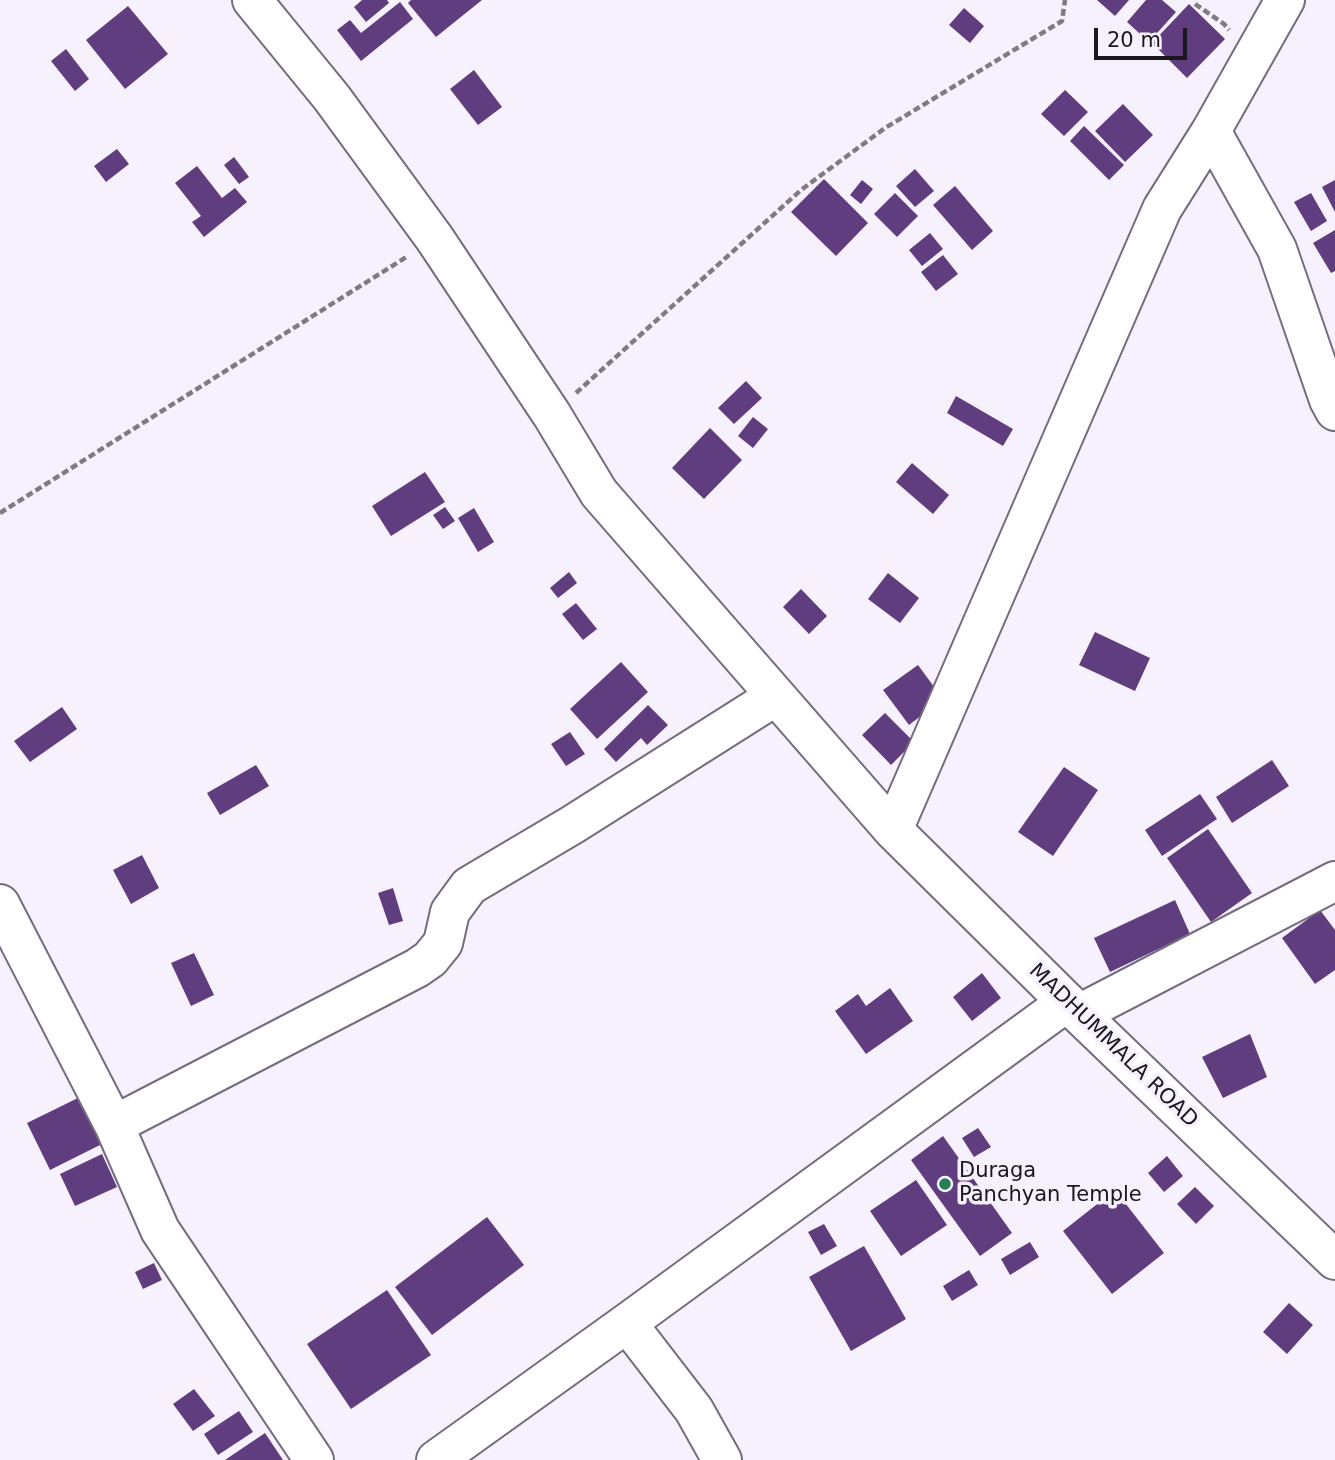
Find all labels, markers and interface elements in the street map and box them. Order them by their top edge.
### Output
scale bar [1097,14,1190,58]
text: 20 m [1107,28,1161,52]
street label: MADHUMMALA ROAD [1023,959,1203,1133]
place label: Duraga Panchyan Temple [959,1159,1142,1209]
marker: Duraga Panchyan Temple [937,1176,953,1192]

